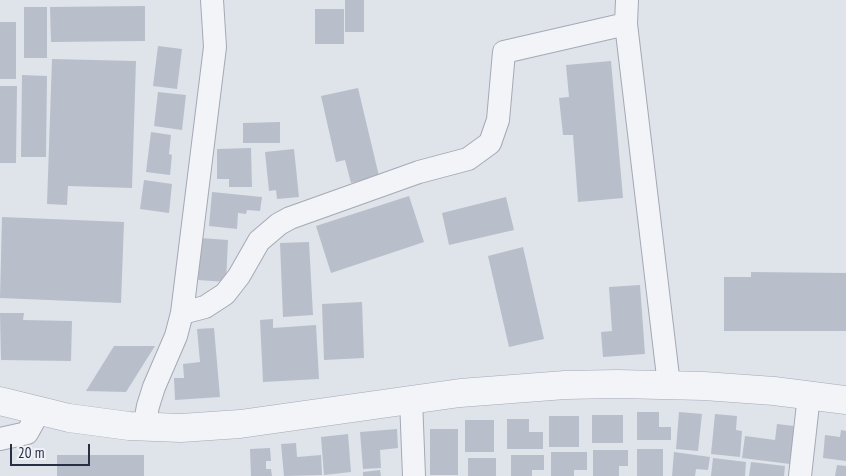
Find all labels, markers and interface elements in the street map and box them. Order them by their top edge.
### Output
scale bar [12,434,92,466]
text: 20 m [18,443,44,462]

